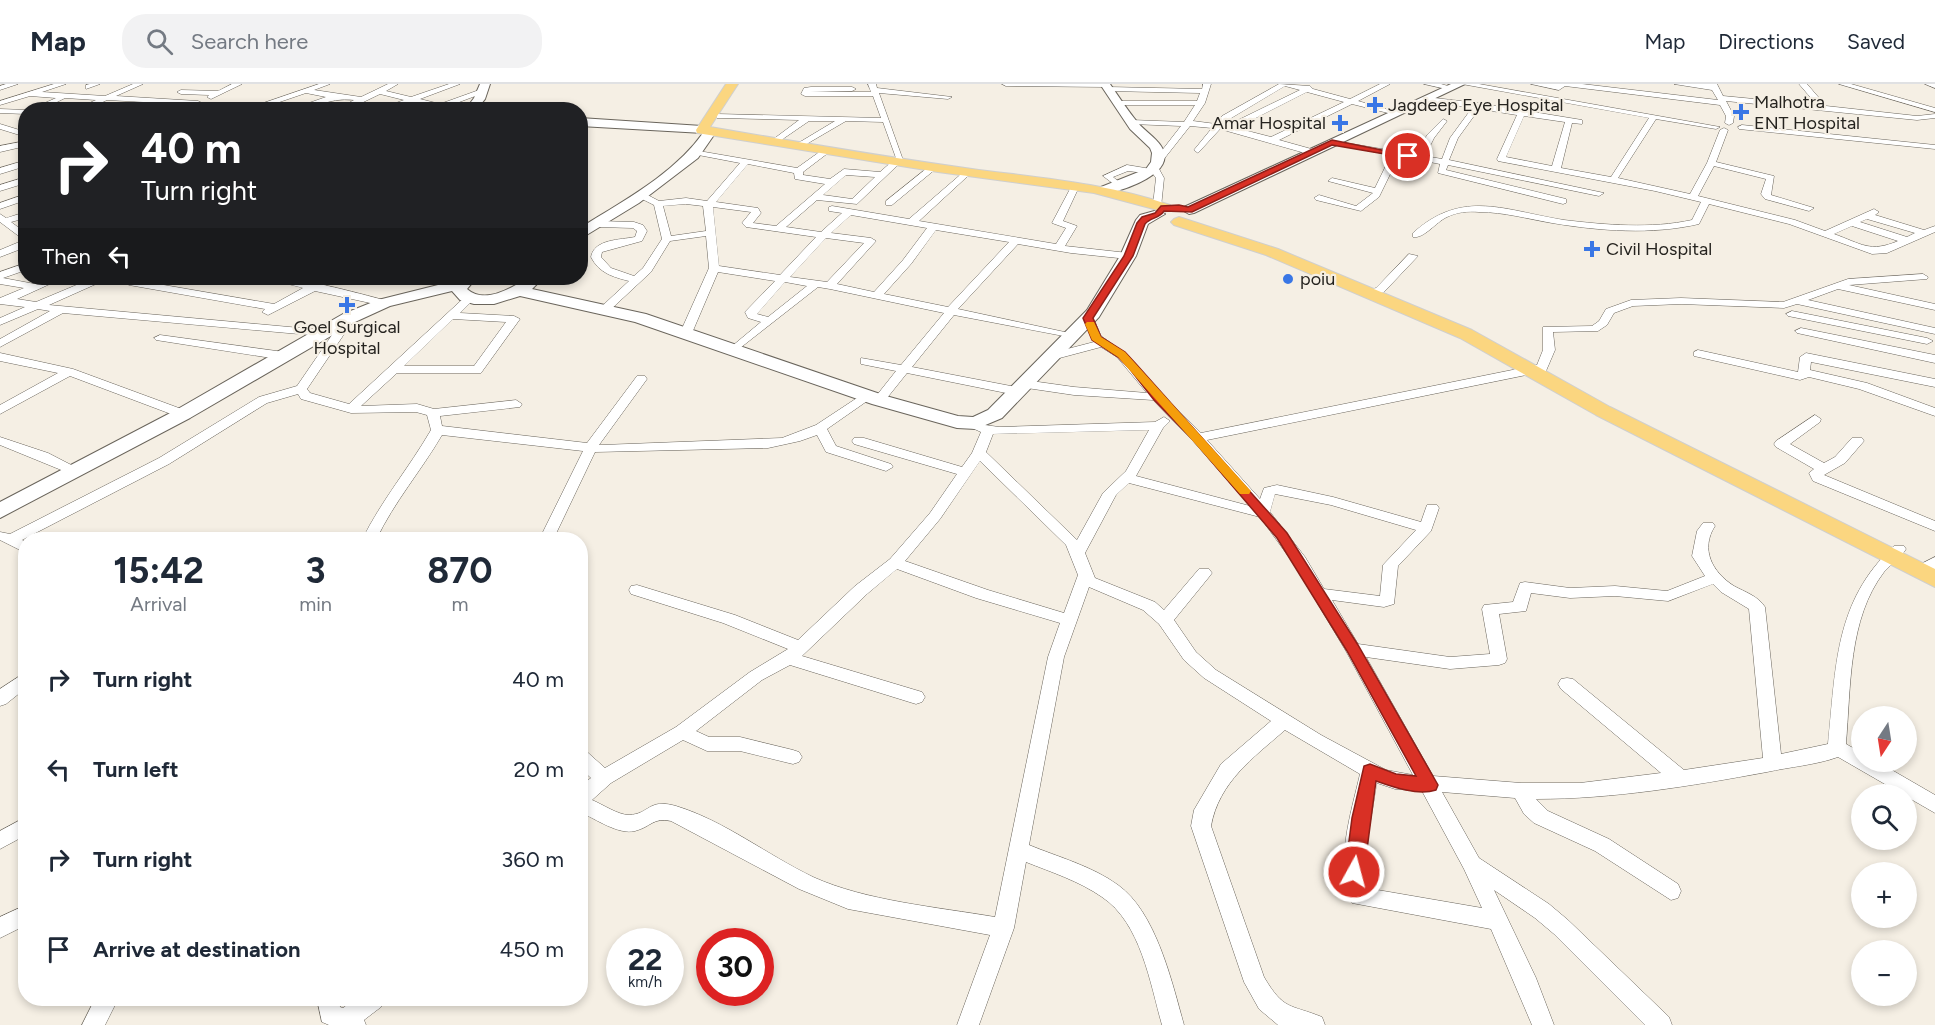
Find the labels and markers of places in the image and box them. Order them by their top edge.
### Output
place label: Malhotra ENT Hospital [1754,91,1860,134]
place label: Jagdeep Eye Hospital [1388,94,1564,116]
marker: Jagdeep Eye Hospital [1366,96,1384,114]
marker: Malhotra ENT Hospital [1732,103,1750,121]
place label: Amar Hospital [1212,112,1326,134]
marker: Amar Hospital [1331,114,1349,132]
pin [1382,130,1433,181]
place label: Civil Hospital [1606,238,1712,260]
marker: Civil Hospital [1583,240,1601,258]
place label: poiu [1300,268,1335,290]
marker: poiu [1281,272,1295,286]
marker: Goel Surgical Hospital [338,296,356,314]
place label: Goel Surgical Hospital [293,316,401,359]

